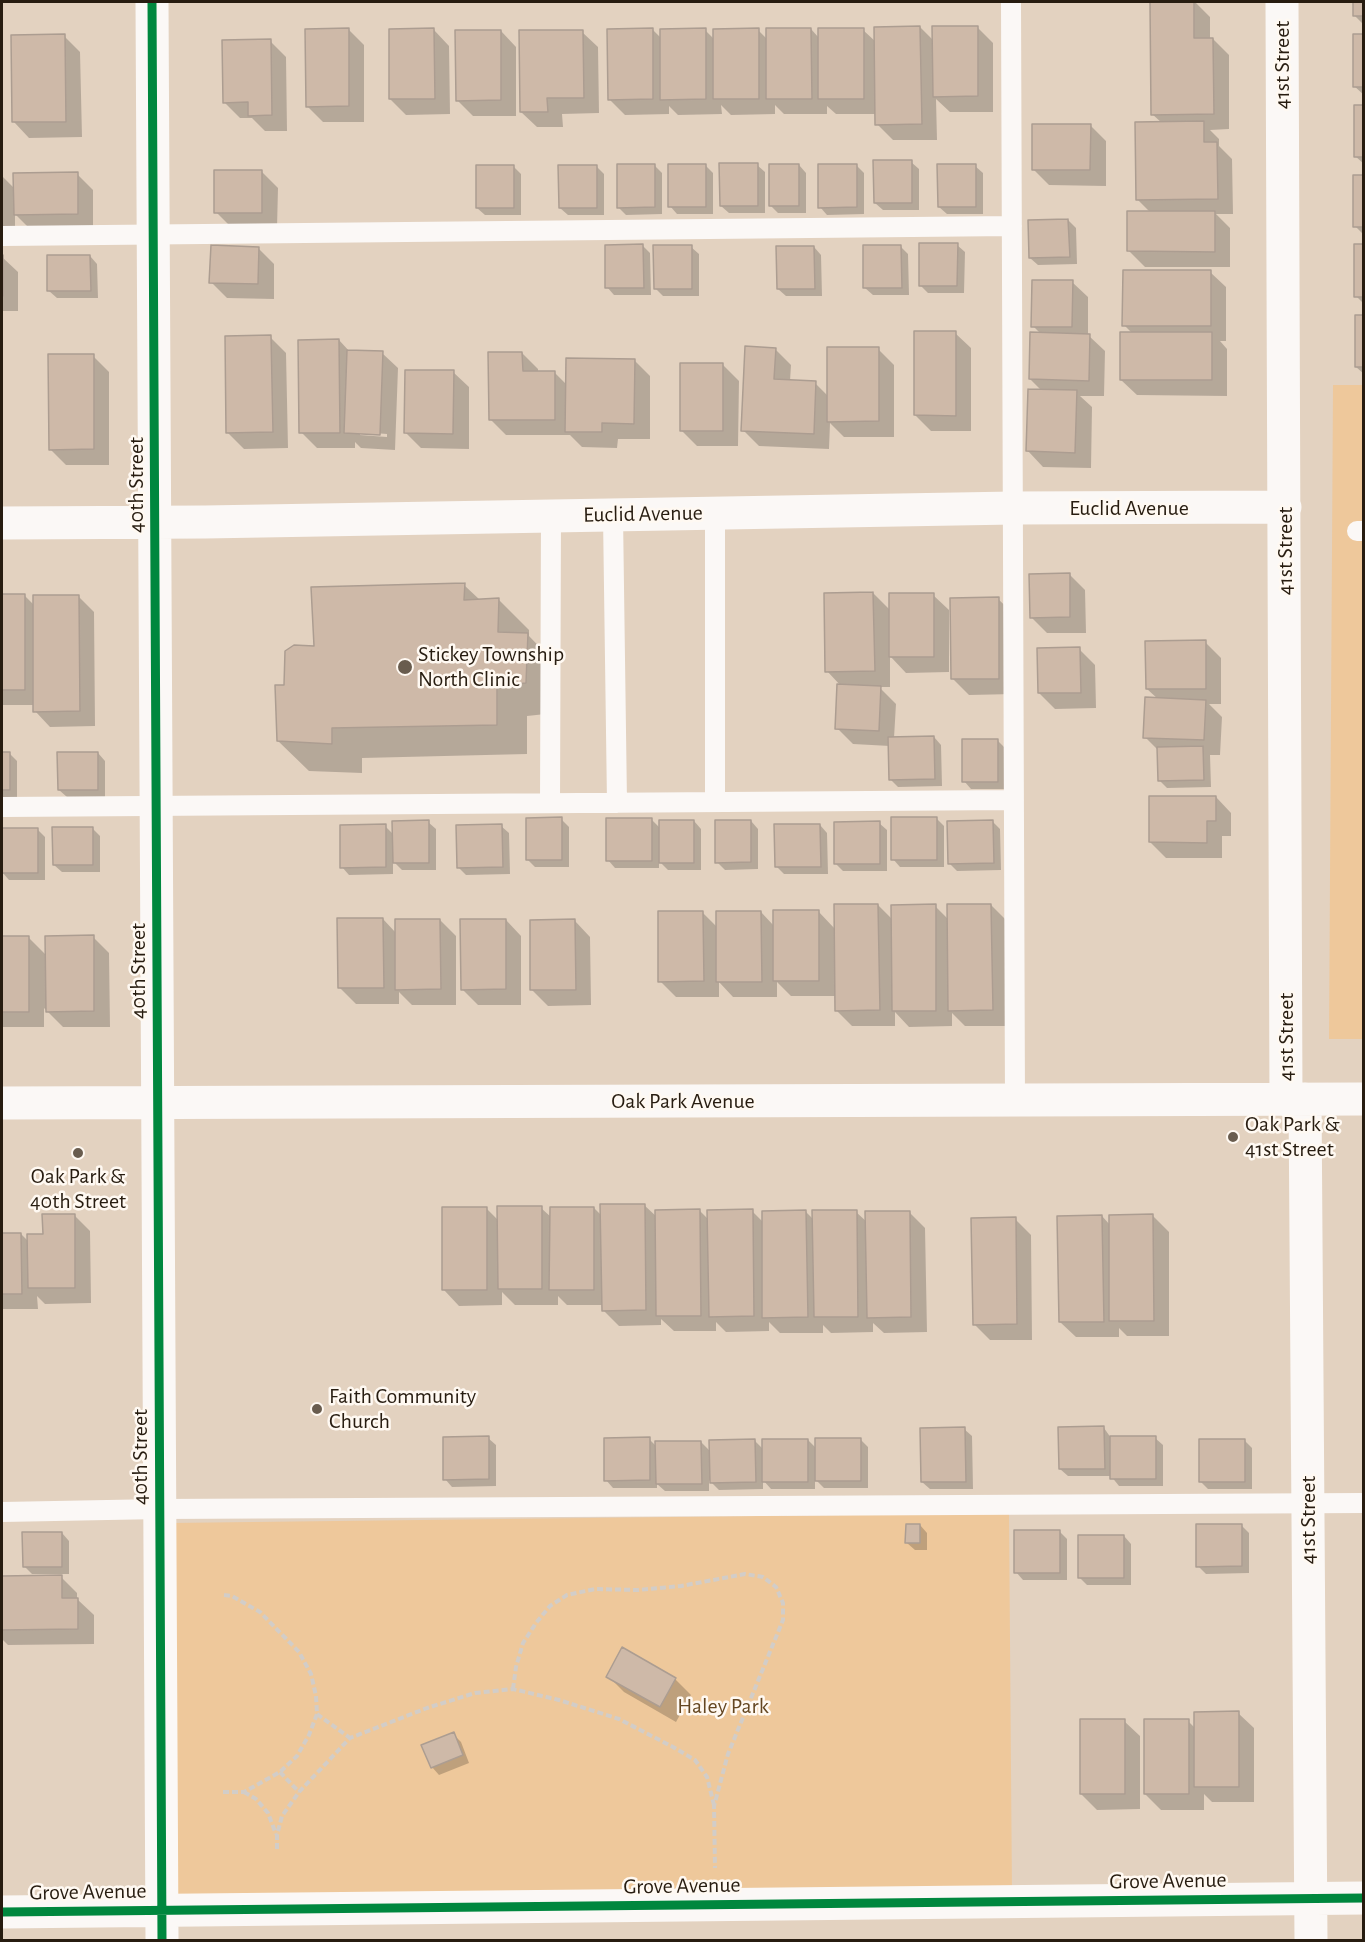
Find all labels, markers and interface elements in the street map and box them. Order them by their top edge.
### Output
street label: 41st Street [1269,21,1295,109]
street label: 40th Street [123,437,149,533]
street label: Euclid Avenue [1069,495,1189,521]
street label: Euclid Avenue [583,500,703,528]
street label: 41st Street [1272,507,1298,595]
place label: Stickey Township North Clinic [418,641,564,692]
marker: Stickey Township North Clinic [396,658,414,676]
street label: 40th Street [125,923,151,1019]
street label: 41st Street [1273,993,1299,1081]
street label: Oak Park Avenue [611,1088,755,1114]
place label: Oak Park & 41st Street [1245,1111,1340,1162]
marker: Oak Park & 41st Street [1226,1130,1240,1144]
marker: Oak Park & 40th Street [71,1146,85,1160]
place label: Oak Park & 40th Street [30,1163,126,1214]
place label: Faith Community Church [329,1383,476,1434]
marker: Faith Community Church [310,1402,324,1416]
street label: 40th Street [127,1409,153,1505]
street label: 41st Street [1295,1476,1321,1564]
park label: Haley Park [677,1693,769,1719]
street label: Grove Avenue [1109,1867,1227,1895]
street label: Grove Avenue [623,1872,741,1900]
street label: Grove Avenue [29,1878,147,1906]

